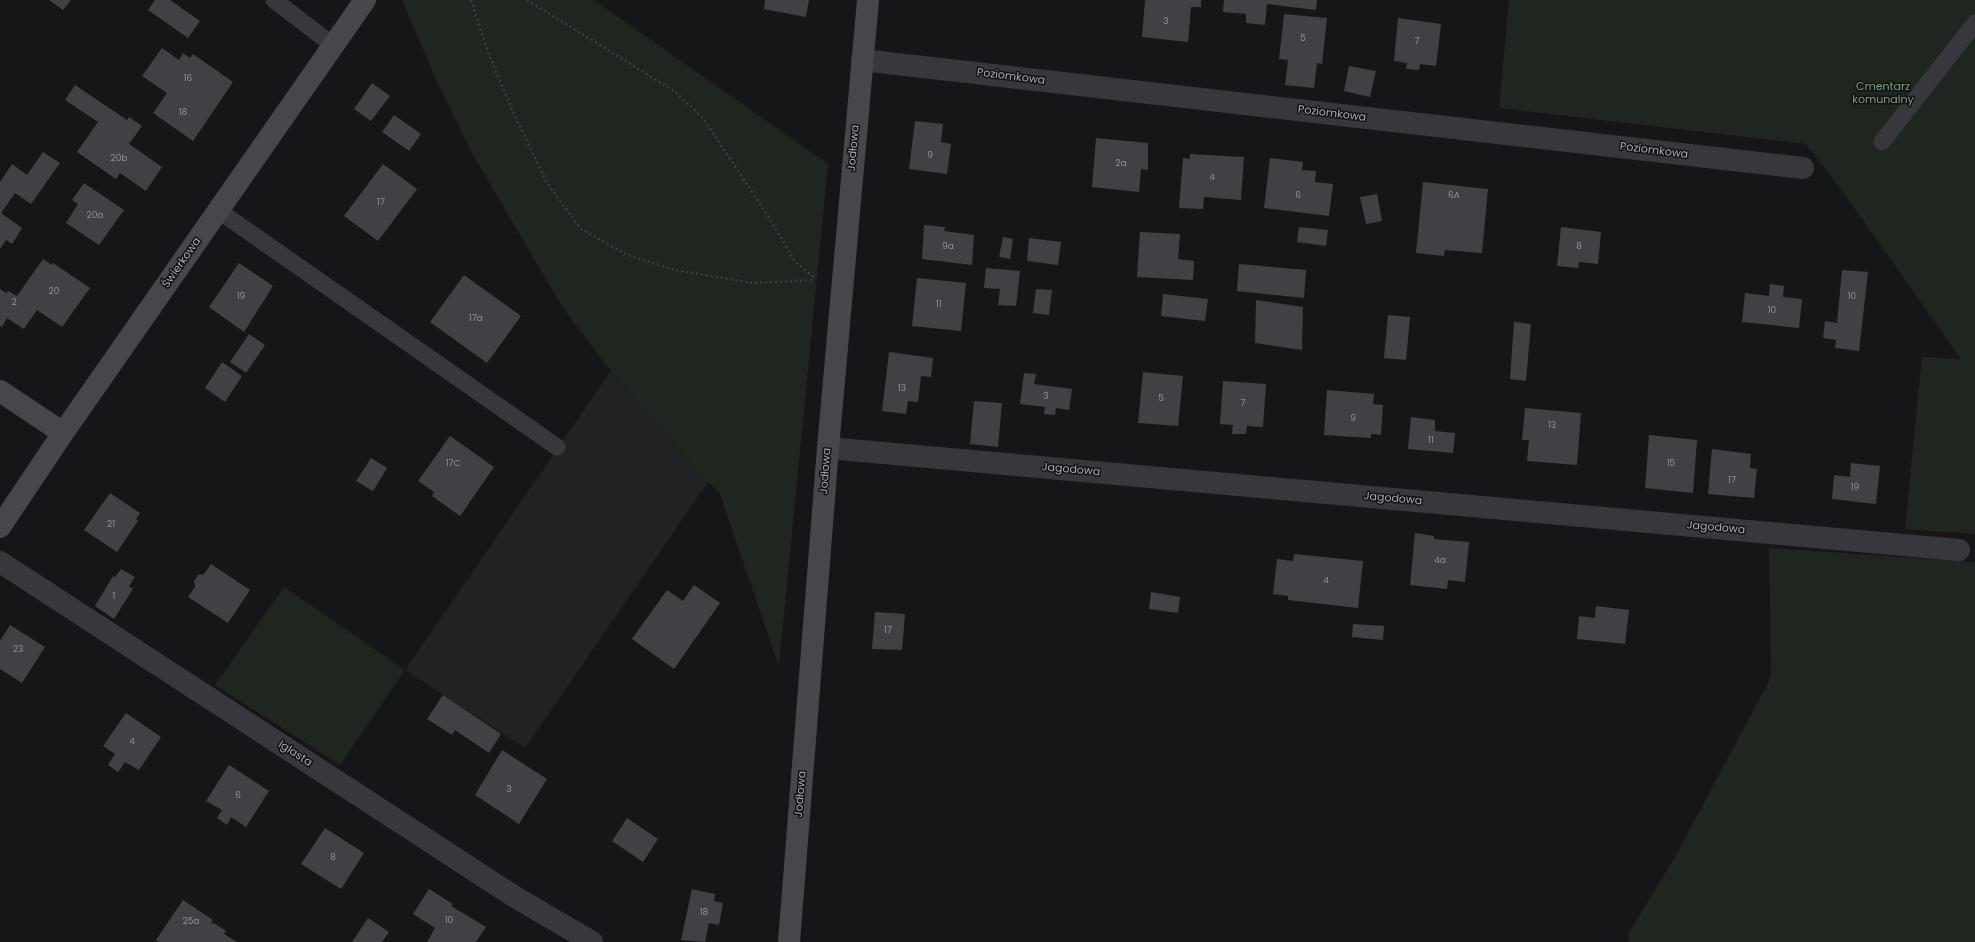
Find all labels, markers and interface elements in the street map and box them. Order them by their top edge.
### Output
house number: 3 [1163,17,1169,27]
house number: 5 [1300,34,1306,44]
house number: 7 [1415,37,1419,47]
street label: Poziomkowa [976,66,1046,88]
house number: 16 [184,74,192,84]
park label: Cmentarz komunalny [1852,80,1914,106]
street label: Poziomkowa [1297,103,1367,125]
house number: 18 [179,108,187,118]
street label: Jodłowa [845,124,863,172]
street label: Poziomkowa [1619,140,1689,162]
house number: 9 [927,151,933,161]
house number: 20b [111,154,127,164]
house number: 2a [1115,159,1127,169]
house number: 4 [1209,173,1215,183]
house number: 6 [1295,191,1301,201]
house number: 6A [1448,191,1460,201]
house number: 17 [377,198,385,208]
house number: 20a [87,211,103,221]
street label: Świerkowa [160,235,204,291]
house number: 9a [942,242,954,252]
house number: 8 [1576,242,1582,252]
house number: 20 [49,287,59,297]
house number: 19 [237,292,245,302]
house number: 10 [1848,292,1856,302]
house number: 2 [11,298,17,308]
house number: 11 [936,300,942,310]
house number: 10 [1768,306,1776,316]
house number: 17a [469,314,483,324]
house number: 13 [898,384,906,394]
house number: 3 [1043,392,1049,402]
house number: 5 [1158,394,1164,404]
house number: 7 [1241,399,1245,409]
house number: 9 [1350,414,1356,424]
house number: 13 [1548,421,1556,431]
house number: 11 [1428,436,1434,446]
street label: Jodłowa [818,447,834,495]
house number: 17C [446,459,460,469]
house number: 15 [1667,459,1675,469]
street label: Jagodowa [1041,461,1101,479]
house number: 17 [1728,476,1736,486]
house number: 19 [1851,483,1859,493]
street label: Jagodowa [1363,490,1423,508]
street label: Jagodowa [1686,519,1746,537]
house number: 21 [107,520,115,530]
house number: 4a [1434,556,1446,566]
house number: 4 [1323,576,1329,586]
house number: 1 [113,592,115,602]
house number: 17 [884,626,892,636]
house number: 23 [13,645,23,655]
house number: 4 [129,737,135,747]
street label: Iglasta [276,738,314,770]
street label: Jodłowa [792,770,810,818]
house number: 3 [506,785,512,795]
house number: 6 [235,791,241,801]
house number: 8 [330,853,336,863]
house number: 18 [700,908,708,918]
house number: 10 [445,916,453,926]
house number: 25a [183,917,199,927]

